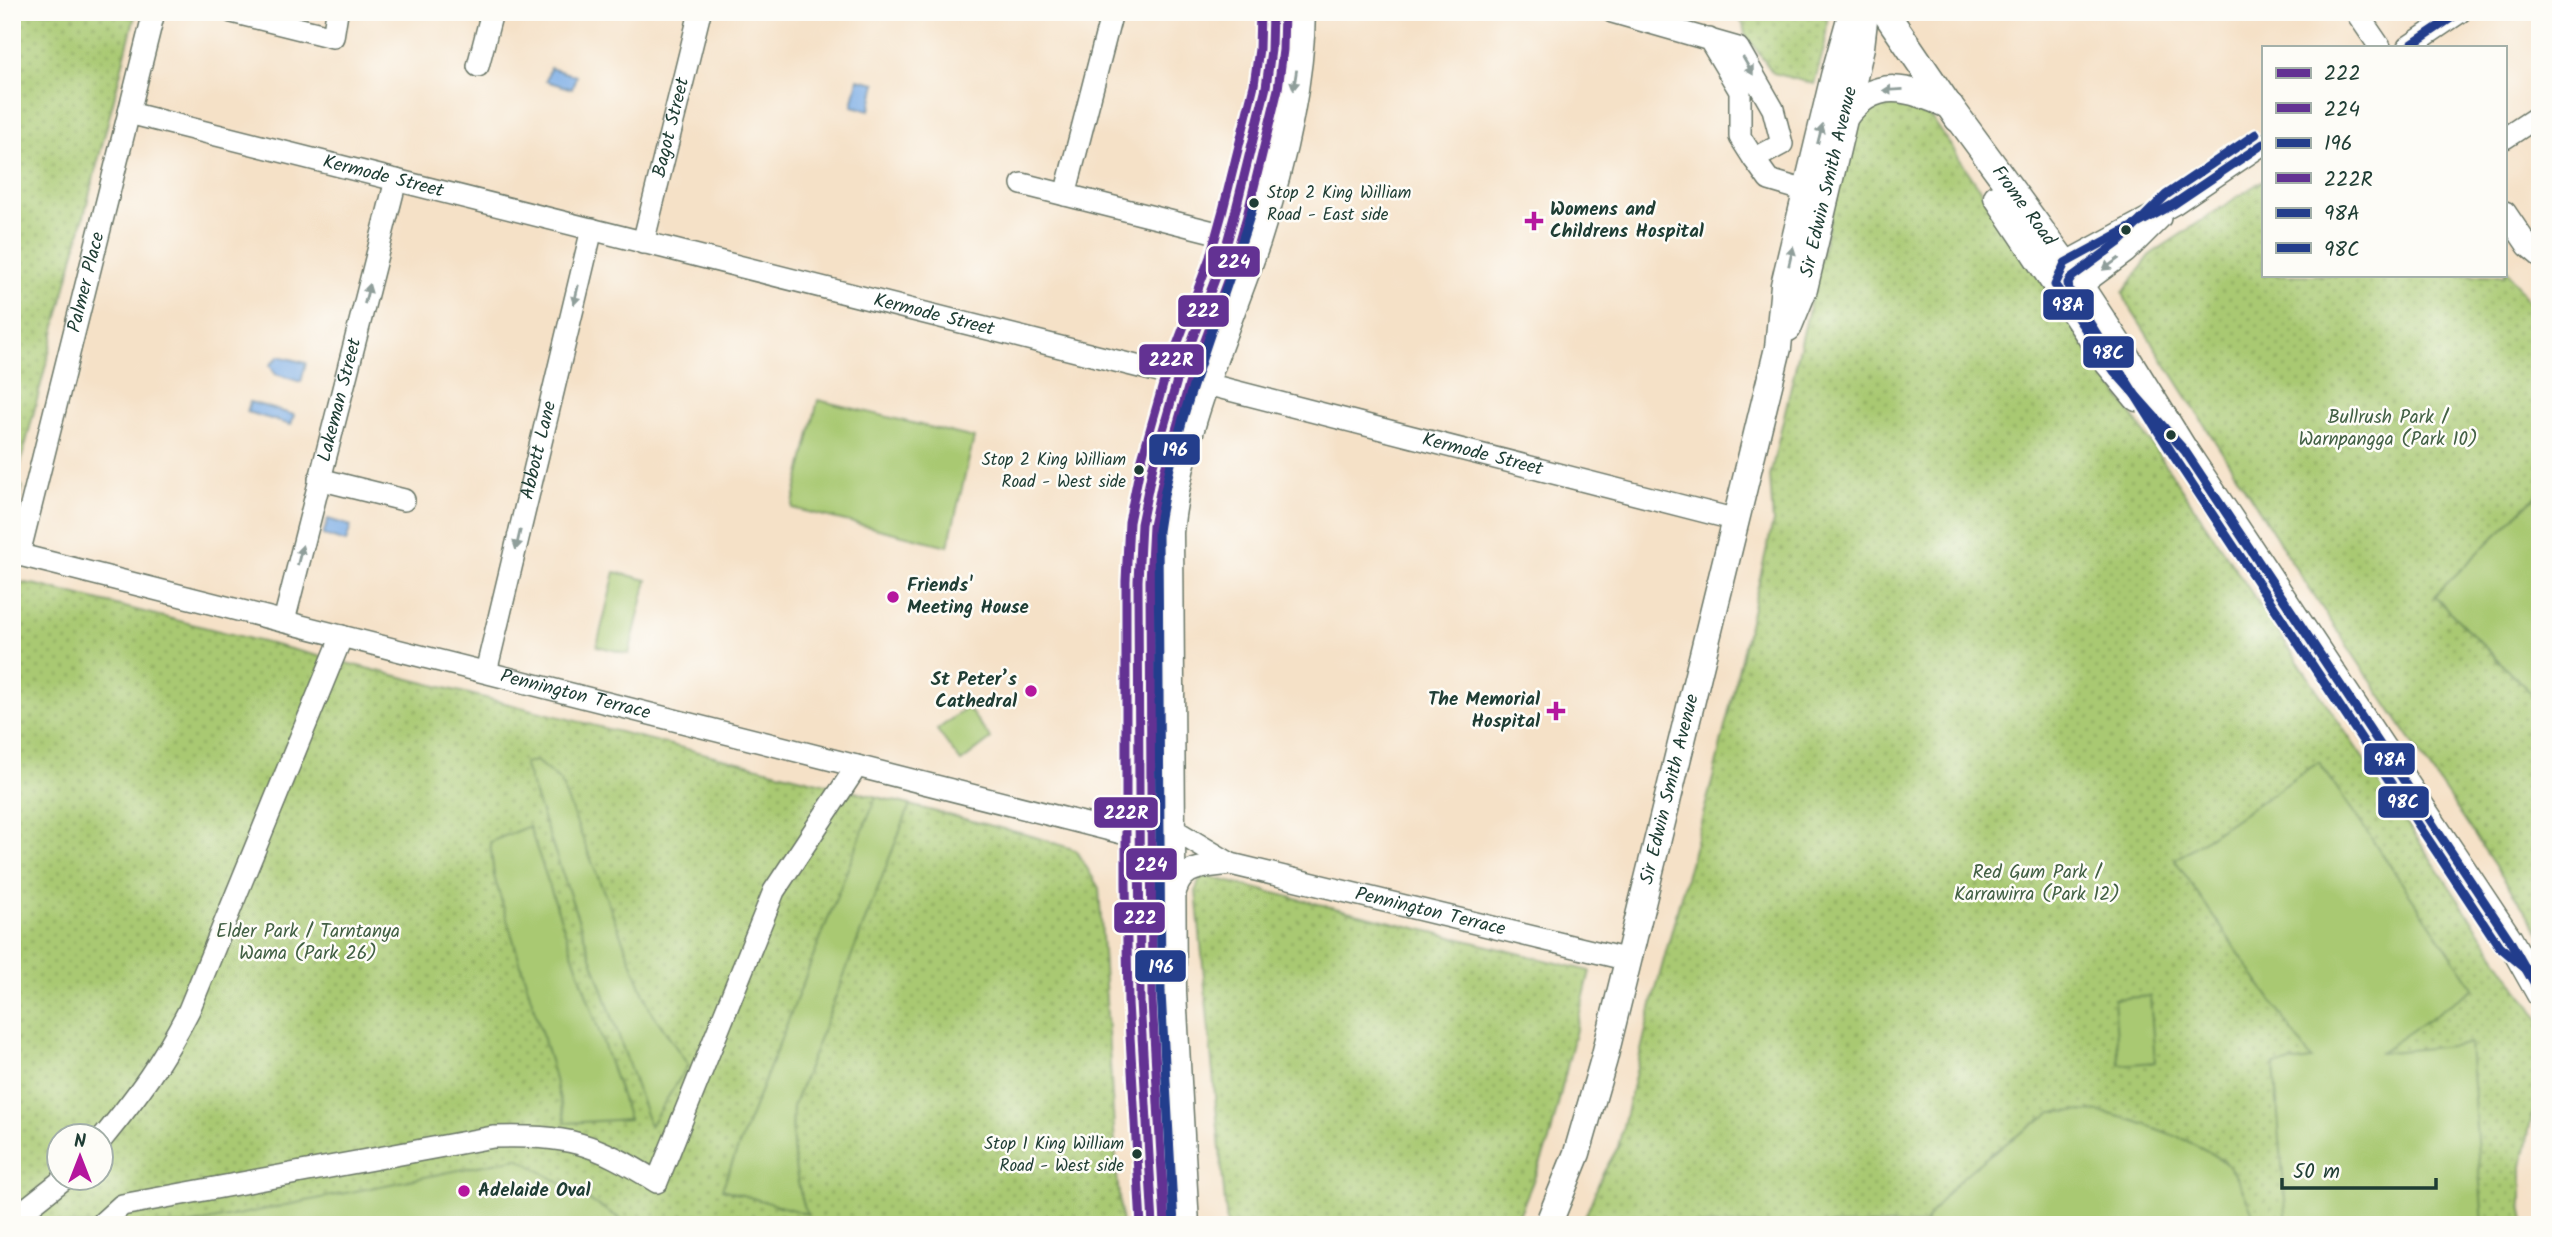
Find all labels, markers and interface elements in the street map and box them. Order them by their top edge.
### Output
legend [2262,46,2506,276]
one-way arrow [1742,56,1754,75]
text: 222 [2324,58,2361,91]
one-way arrow [1289,69,1300,91]
street label: Bagot Street [645,74,698,181]
street label: Sir Edwin Smith Avenue [1792,83,1866,281]
one-way arrow [1882,84,1904,95]
text: 224 [2324,94,2360,127]
one-way arrow [1815,123,1826,145]
text: 196 [2324,128,2353,161]
street label: Kermode Street [319,147,447,207]
street label: Frome Road [1983,159,2064,253]
text: 222R [2324,164,2373,197]
place label: Stop 2 King William Road - East side [1267,180,1411,229]
place label: Womens and Childrens Hospital [1550,195,1705,247]
marker: Stop 2 King William Road - East side [1247,196,1261,210]
text: 98A [2324,198,2360,231]
marker: Womens and Childrens Hospital [1524,211,1544,231]
unlabelled marker [2119,223,2133,237]
street label: Palmer Place [60,229,114,336]
text: 98C [2324,234,2359,267]
line badge: 224 [1207,245,1261,278]
one-way arrow [1785,245,1796,267]
text: 224 [1218,248,1251,278]
one-way arrow [2102,257,2120,271]
one-way arrow [362,283,373,305]
one-way arrow [570,284,581,306]
street label: Kermode Street [870,286,998,345]
line badge: 98A [2042,288,2095,321]
text: 98A [2052,291,2084,321]
line badge: 222 [1177,294,1230,328]
text: 222 [1186,297,1220,327]
street label: Lakeman Street [310,334,370,465]
line badge: 98C [2082,335,2135,369]
text: 98C [2092,339,2124,369]
line badge: 222R [1138,343,1205,376]
text: 222R [1149,346,1194,376]
street label: Abbott Lane [513,397,565,503]
park label: Bullrush Park / Warnpangga (Park 10) [2298,403,2478,455]
street label: Kermode Street [1419,425,1547,485]
unlabelled marker [2164,428,2178,442]
line badge: 196 [1148,433,1201,466]
text: 196 [1162,436,1188,466]
place label: Stop 2 King William Road - West side [982,447,1126,496]
marker: Stop 2 King William Road - West side [1132,463,1146,477]
one-way arrow [512,530,523,552]
one-way arrow [295,543,306,565]
place label: Friends' Meeting House [907,571,1029,623]
marker: Friends' Meeting House [885,589,901,605]
street label: Pennington Terrace [497,662,654,729]
place label: St Peter’s Cathedral [931,665,1018,717]
marker: St Peter’s Cathedral [1023,683,1039,699]
place label: The Memorial Hospital [1428,685,1541,737]
street label: Sir Edwin Smith Avenue [1632,691,1708,888]
marker: The Memorial Hospital [1546,701,1566,721]
line badge: 98A [2363,742,2416,776]
text: 98A [2374,746,2406,776]
line badge: 98C [2377,785,2430,819]
text: 98C [2387,788,2419,818]
line badge: 222R [1093,796,1159,829]
text: 222R [1104,799,1149,829]
line badge: 224 [1125,847,1178,881]
text: 224 [1135,851,1168,881]
park label: Red Gum Park / Karrawirra (Park 12) [1954,858,2120,910]
street label: Pennington Terrace [1352,879,1509,945]
line badge: 222 [1113,901,1166,934]
text: 222 [1123,904,1157,934]
park label: Elder Park / Tarntanya Wama (Park 26) [216,917,400,969]
line badge: 196 [1134,949,1187,983]
text: 196 [1148,953,1174,983]
north arrow [46,1122,116,1192]
text: N [74,1127,86,1157]
place label: Stop 1 King William Road - West side [984,1131,1124,1180]
scale bar [2282,1146,2436,1190]
marker: Stop 1 King William Road - West side [1130,1147,1144,1161]
text: 50 m [2293,1156,2340,1189]
place label: Adelaide Oval [478,1176,591,1206]
marker: Adelaide Oval [456,1183,472,1199]

